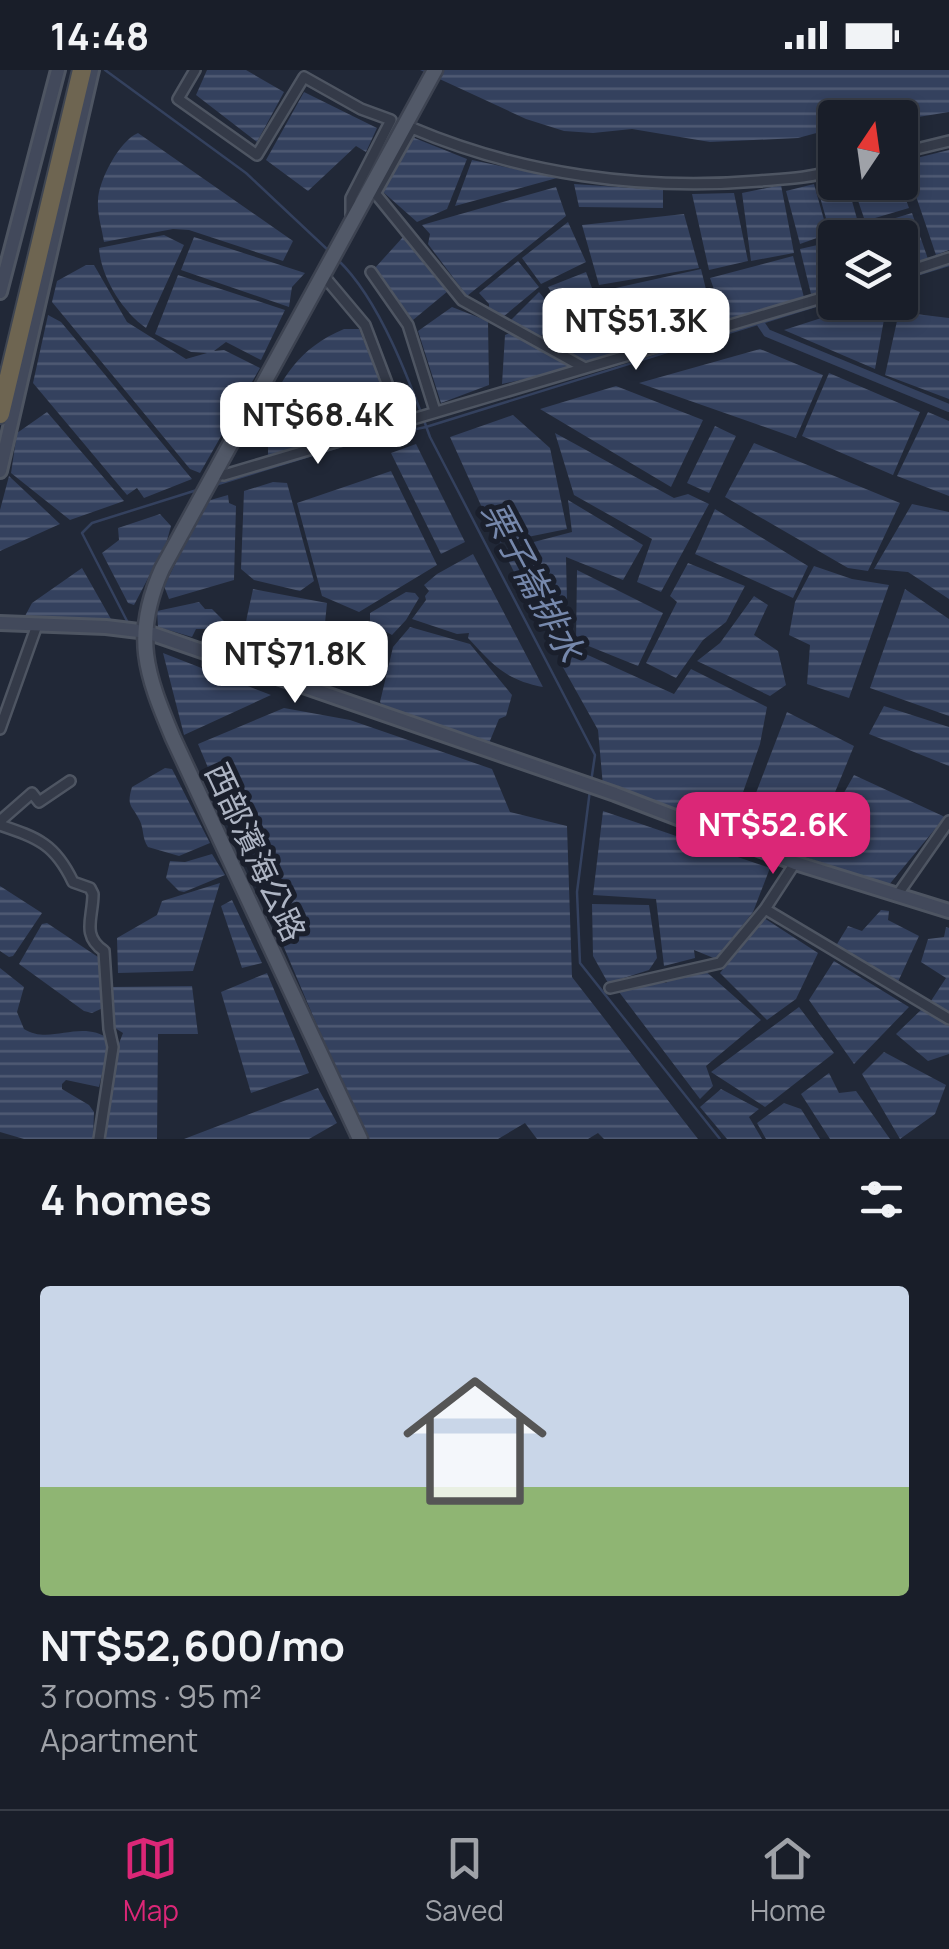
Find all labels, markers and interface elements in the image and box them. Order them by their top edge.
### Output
text: 14:48 [50,9,149,61]
north arrow [818,100,918,200]
map controls [818,100,918,320]
button: layers [818,220,918,320]
pin: NT$51.3K [533,288,739,373]
text: NT$51.3K [565,298,708,342]
pin: NT$68.4K [215,382,421,467]
text: NT$68.4K [242,392,394,436]
water label: 栗子崙排水 [471,492,596,671]
pin: NT$71.8K [192,621,398,706]
text: NT$71.8K [224,631,366,675]
street label: 西部濱海公路 [195,756,317,948]
pin: NT$52.6K [670,792,876,877]
text: NT$52.6K [698,802,848,846]
text: 4 homes [40,1170,212,1228]
icon: filters [854,1172,909,1227]
icon: home [385,1351,565,1531]
text: NT$52,600/mo [40,1616,345,1674]
text: 3 rooms · 95 m² [40,1674,262,1718]
text: Apartment [40,1718,198,1762]
tab: Map [123,1831,179,1929]
tab: Saved [425,1831,504,1929]
tab: Home [750,1831,826,1929]

